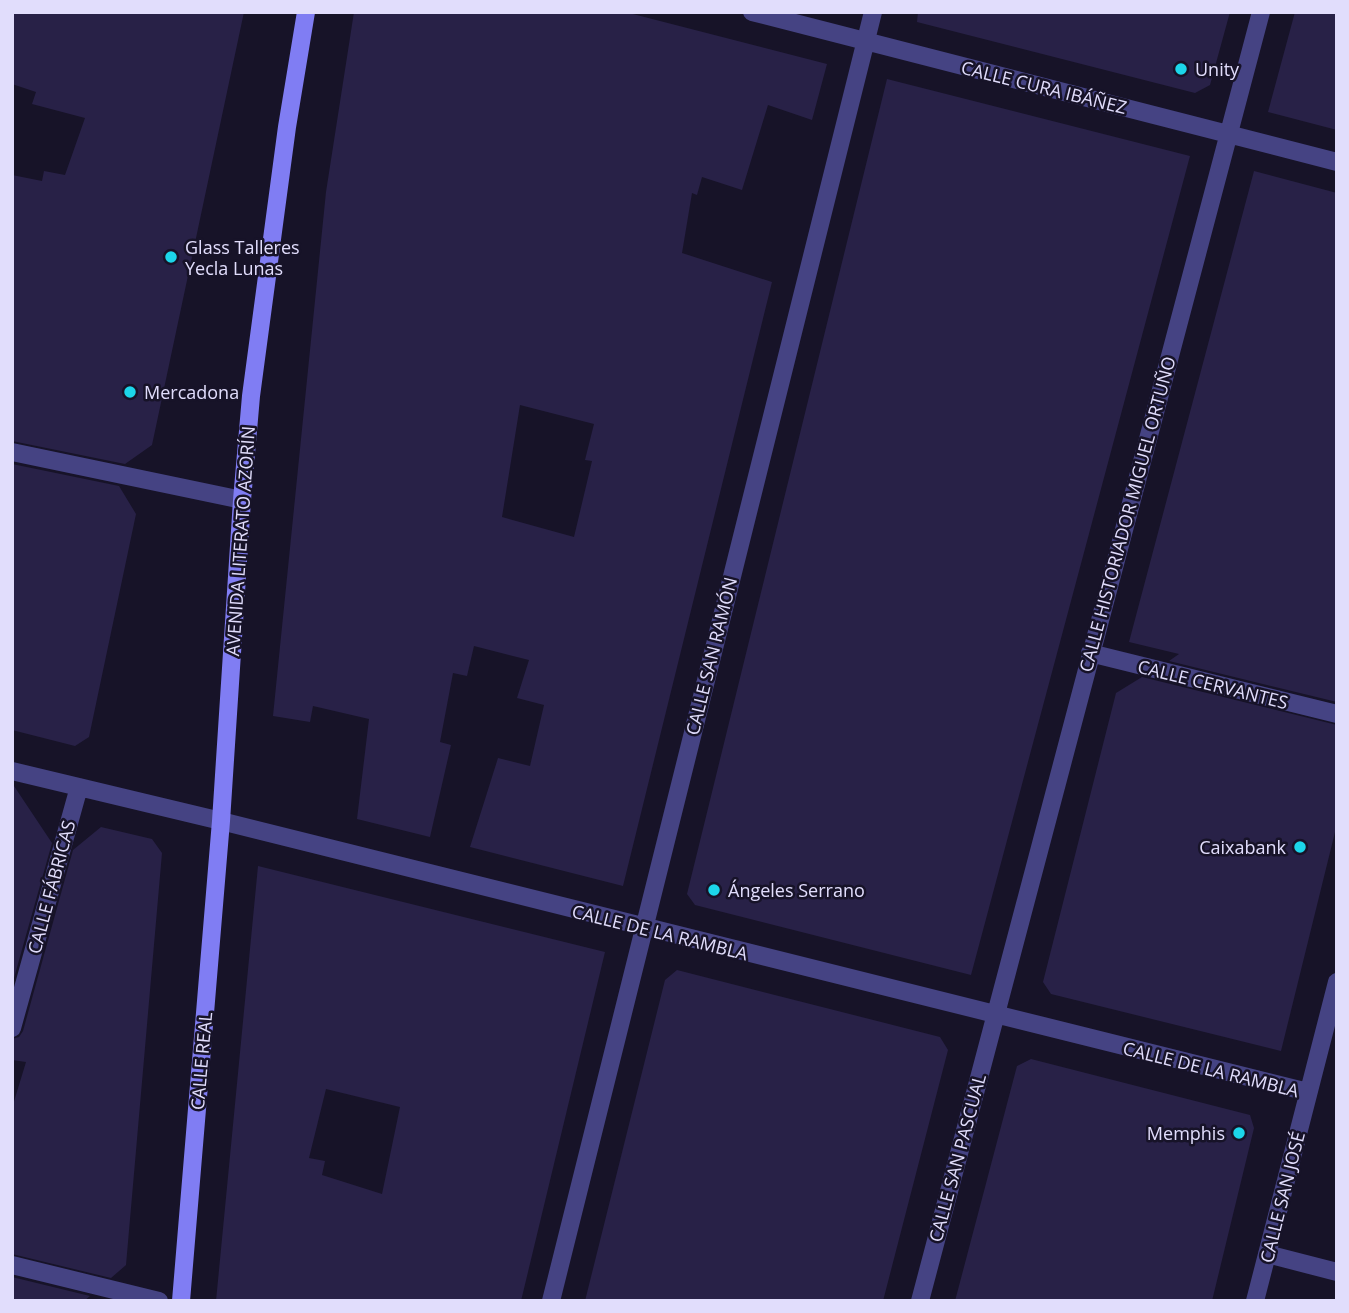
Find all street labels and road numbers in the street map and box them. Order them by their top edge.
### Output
street label: CALLE CURA IBÁÑEZ [959,55,1129,119]
street label: CALLE HISTORIADOR MIGUEL ORTUÑO [1073,354,1181,674]
street label: AVENIDA LITERATO AZORÍN [220,425,260,657]
street label: CALLE SAN RAMÓN [680,575,742,737]
street label: CALLE CERVANTES [1135,654,1291,714]
street label: CALLE FÁBRICAS [22,818,80,956]
street label: CALLE DE LA RAMBLA [570,899,751,966]
street label: CALLE REAL [185,1011,217,1111]
street label: CALLE DE LA RAMBLA [1121,1036,1302,1103]
street label: CALLE SAN PASCUAL [923,1071,991,1245]
street label: CALLE SAN JOSÉ [1254,1129,1310,1265]

